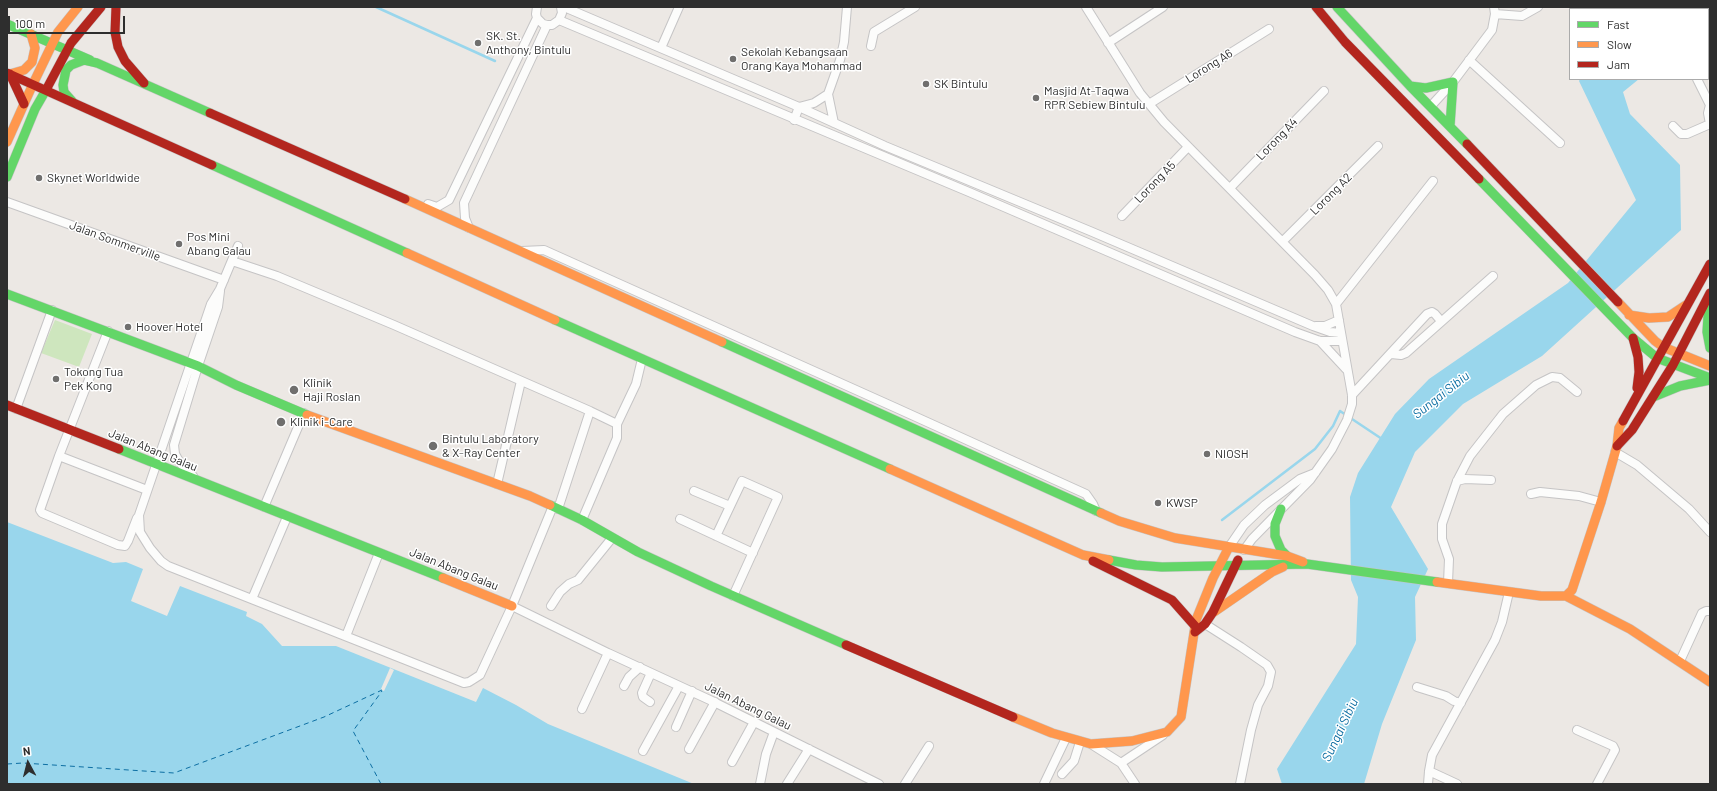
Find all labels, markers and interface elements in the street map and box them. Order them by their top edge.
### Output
scale bar [10,8,127,34]
legend [1569,8,1709,80]
text: 100 m [15,16,45,30]
text: Fast [1607,17,1630,31]
place label: SK. St. Anthony, Bintulu [486,29,571,57]
text: Slow [1607,37,1632,51]
marker: SK. St. Anthony, Bintulu [473,38,483,48]
place label: Sekolah Kebangsaan Orang Kaya Mohammad [741,45,862,73]
street label: Lorong A6 [1183,46,1235,86]
marker: Sekolah Kebangsaan Orang Kaya Mohammad [728,54,738,64]
text: Jam [1607,57,1630,71]
place label: SK Bintulu [934,77,988,91]
marker: SK Bintulu [921,79,931,89]
place label: Masjid At-Taqwa RPR Sebiew Bintulu [1044,84,1146,112]
marker: Masjid At-Taqwa RPR Sebiew Bintulu [1031,93,1041,103]
street label: Lorong A4 [1253,115,1301,163]
street label: Lorong A5 [1131,158,1179,206]
street label: Lorong A2 [1307,170,1355,218]
place label: Skynet Worldwide [47,171,140,185]
marker: Skynet Worldwide [34,173,44,183]
street label: Jalan Sommerville [67,218,163,264]
place label: Pos Mini Abang Galau [187,230,251,258]
marker: Pos Mini Abang Galau [174,239,184,249]
place label: Hoover Hotel [136,320,203,334]
marker: Hoover Hotel [123,322,133,332]
place label: Tokong Tua Pek Kong [64,365,123,393]
water label: Sungai Sibiu [1410,368,1472,422]
marker: Tokong Tua Pek Kong [51,374,61,384]
place label: Klinik Haji Roslan [303,376,360,404]
marker: Klinik Haji Roslan [288,384,300,396]
place label: Klinik i-Care [290,415,353,429]
marker: Klinik i-Care [275,416,287,428]
street label: Jalan Abang Galau [106,426,200,474]
place label: Bintulu Laboratory & X-Ray Center [442,432,539,460]
marker: Bintulu Laboratory & X-Ray Center [427,440,439,452]
place label: NIOSH [1215,447,1249,461]
marker: NIOSH [1202,449,1212,459]
place label: KWSP [1166,496,1198,510]
marker: KWSP [1153,498,1163,508]
street label: Jalan Abang Galau [407,545,501,593]
street label: Jalan Abang Galau [702,679,794,733]
water label: Sungai Sibiu [1319,696,1361,764]
north arrow [8,743,48,783]
text: N [22,744,31,757]

